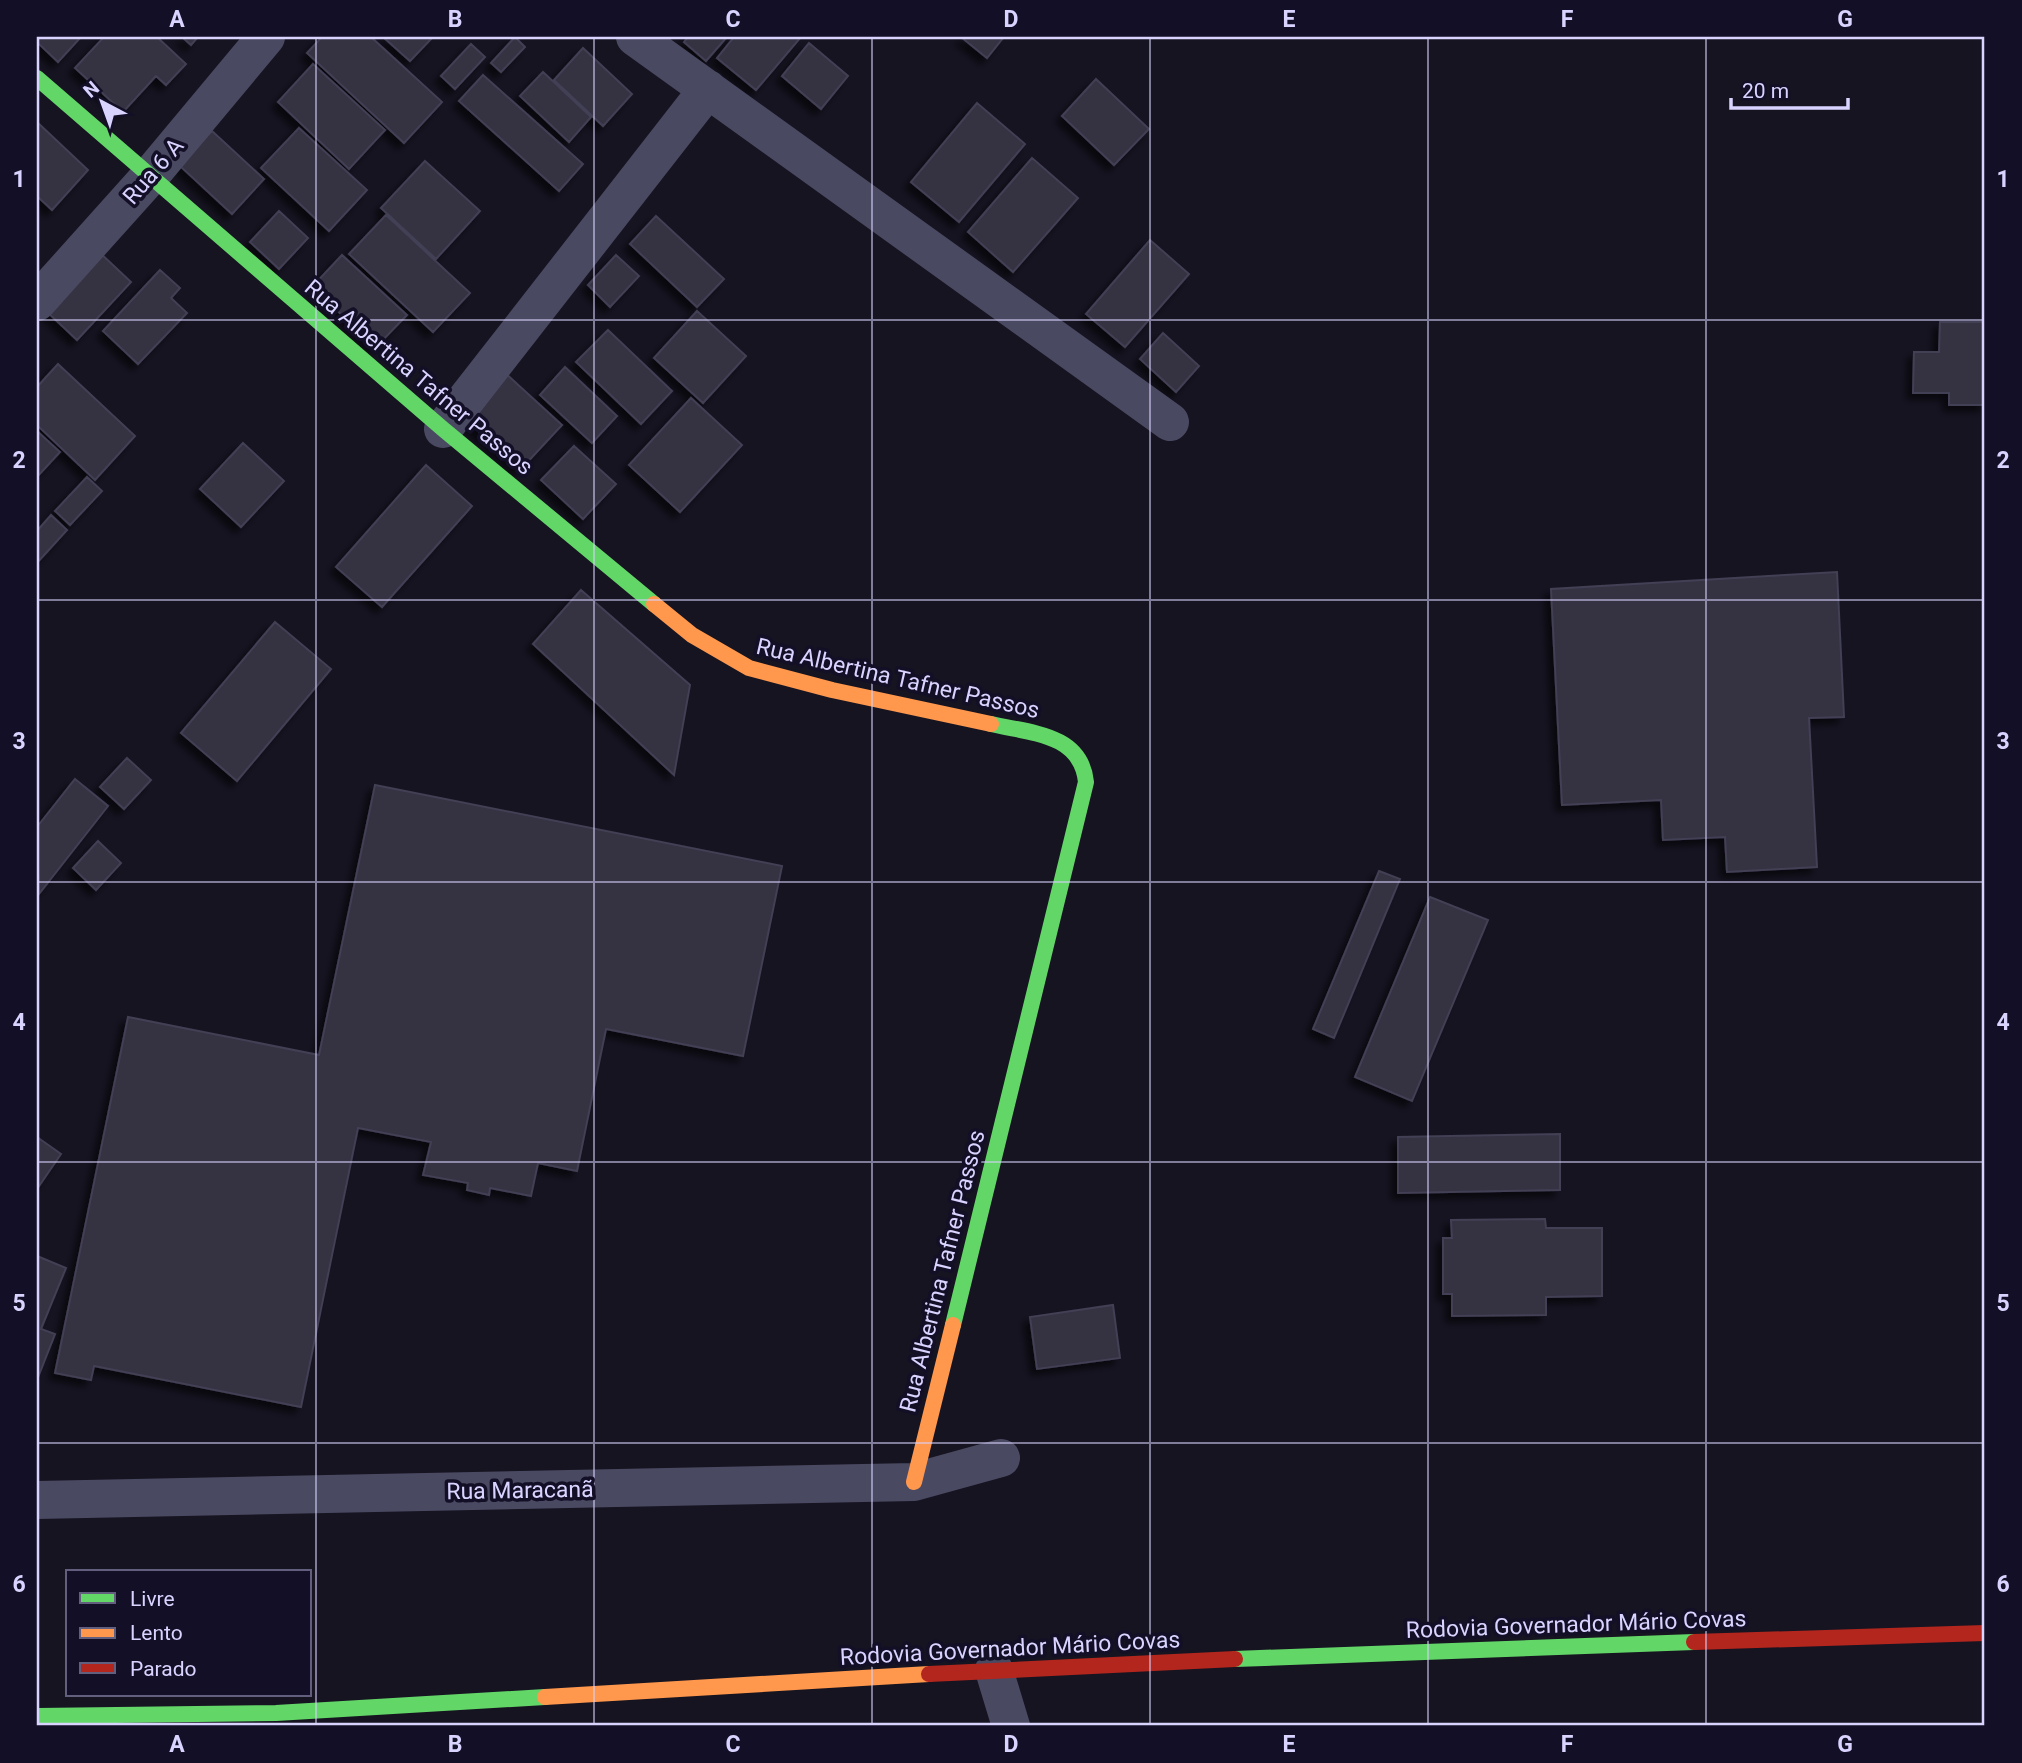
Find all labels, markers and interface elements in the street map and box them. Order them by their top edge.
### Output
text: A [169,6,185,33]
text: B [448,6,462,33]
text: C [725,6,741,33]
text: D [1004,6,1018,33]
text: E [1283,6,1296,33]
text: F [1561,6,1574,33]
text: G [1837,6,1853,33]
north arrow [66,66,136,136]
scale bar [1731,66,1849,110]
text: N [79,76,104,103]
text: 20 m [1742,79,1789,103]
street label: Rua 6 A [117,133,189,210]
text: 1 [12,166,26,193]
text: 1 [1996,166,2010,193]
street label: Rua Albertina Tafner Passos [299,274,538,481]
text: 2 [12,447,26,474]
text: 2 [1996,447,2010,474]
street label: Rua Albertina Tafner Passos [754,633,1042,724]
text: 3 [12,728,26,755]
text: 3 [1996,728,2010,755]
text: 4 [12,1009,26,1036]
text: 4 [1996,1009,2010,1036]
street label: Rua Albertina Tafner Passos [894,1127,991,1415]
text: 5 [12,1290,26,1317]
text: 5 [1996,1290,2010,1317]
street label: Rua Maracanã [446,1476,594,1505]
legend [66,1570,312,1696]
text: 6 [12,1571,26,1598]
text: 6 [1996,1571,2010,1598]
text: Livre [130,1587,175,1611]
street label: Rodovia Governador Mário Covas [1405,1605,1747,1644]
text: Lento [130,1621,183,1645]
street label: Rodovia Governador Mário Covas [839,1626,1181,1671]
text: Parado [130,1657,197,1681]
text: A [169,1731,185,1758]
text: B [448,1731,462,1758]
text: C [725,1731,741,1758]
text: D [1004,1731,1018,1758]
text: E [1283,1731,1296,1758]
text: F [1561,1731,1574,1758]
text: G [1837,1731,1853,1758]

